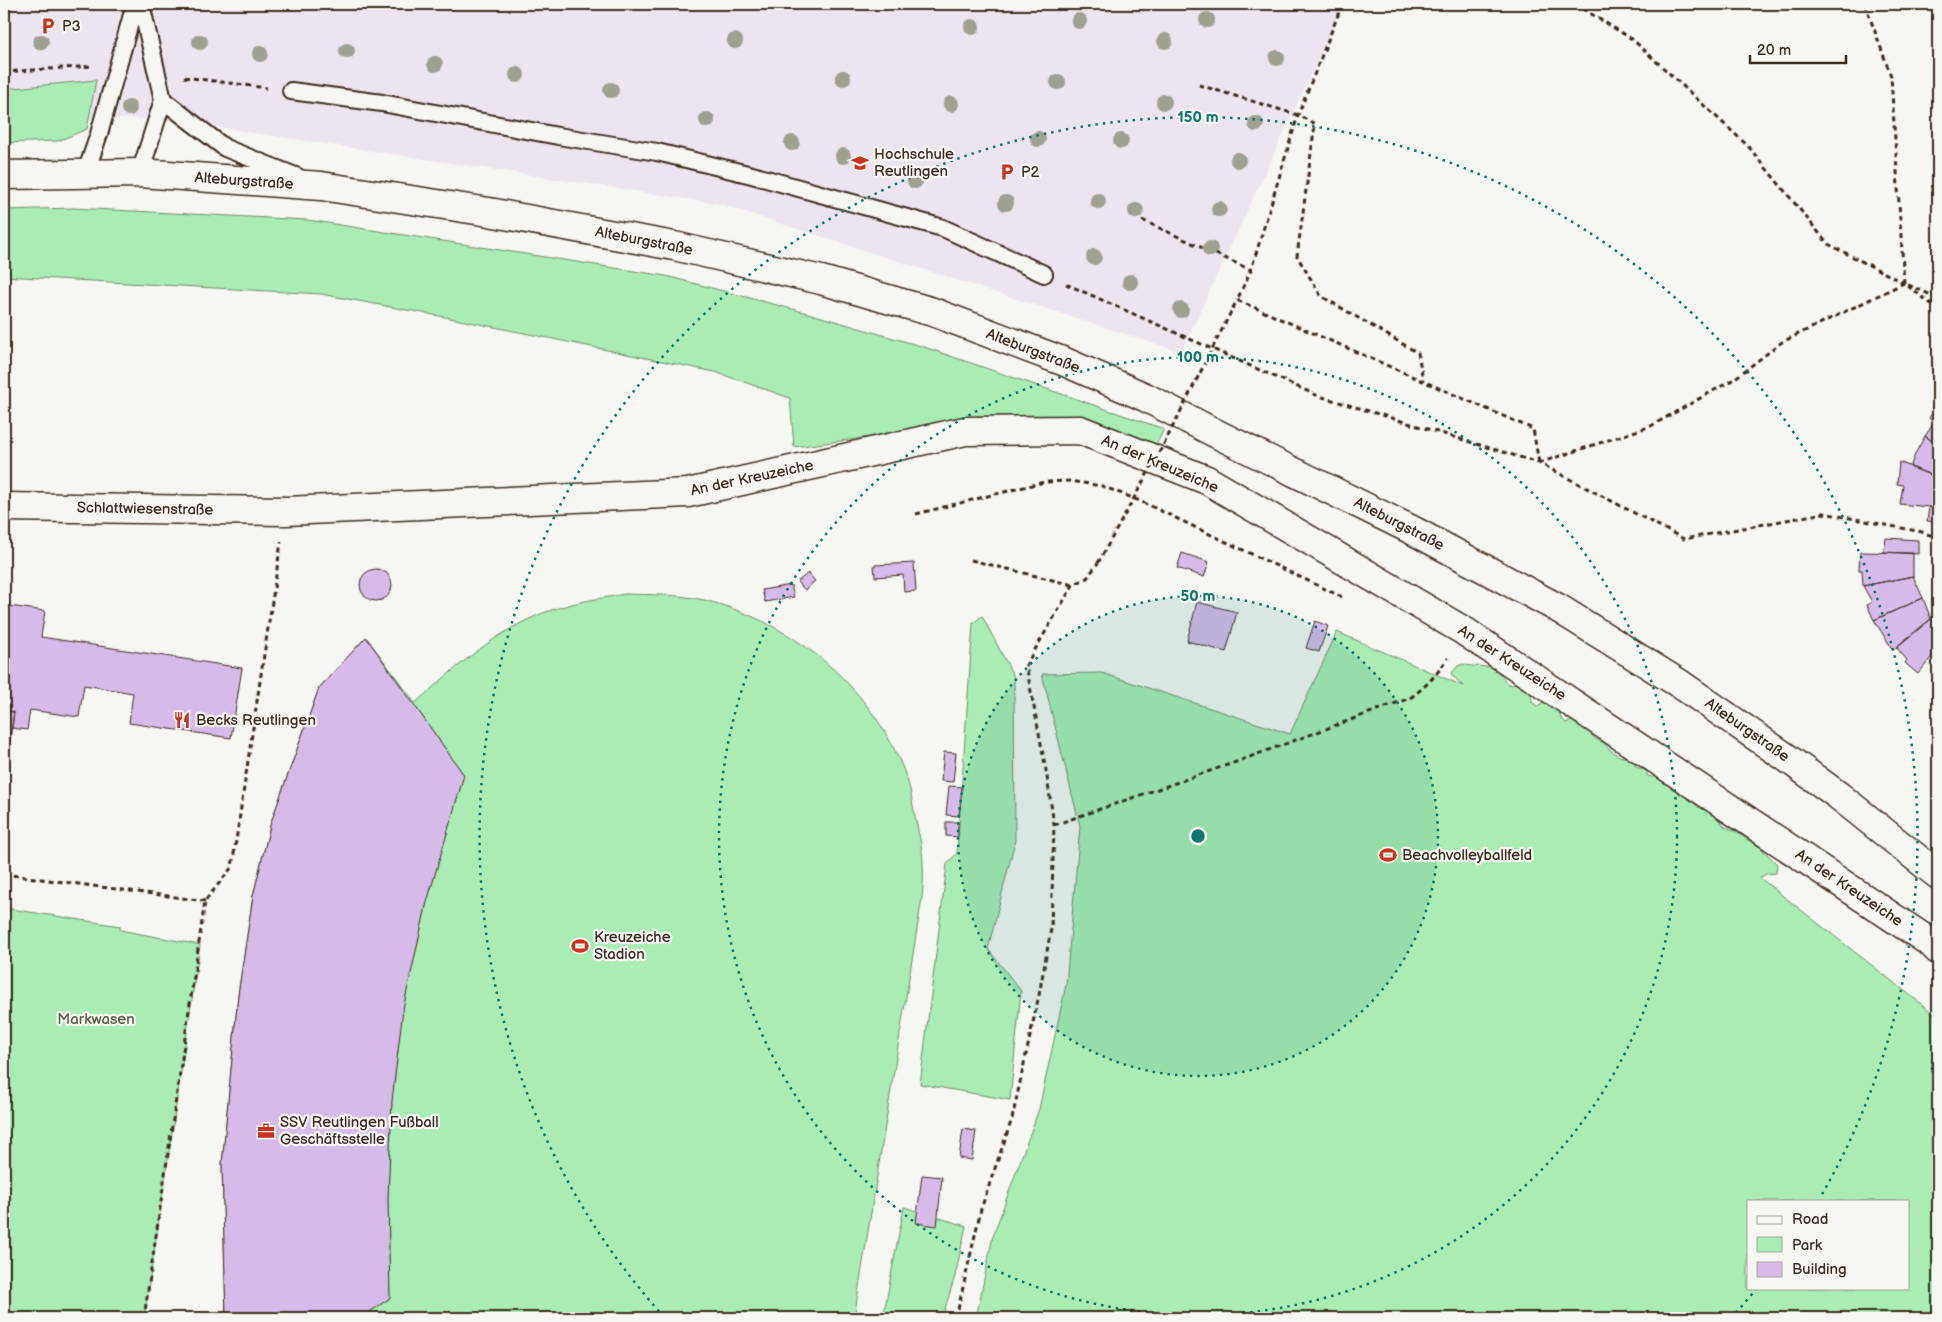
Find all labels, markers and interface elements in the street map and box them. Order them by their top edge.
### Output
parking icon: P3 [38,16,58,36]
place label: P3 [62,17,81,36]
scale bar [1750,32,1846,64]
text: 20 m [1757,41,1791,60]
text: 150 m [1177,108,1219,127]
place label: Hochschule Reutlingen [874,145,954,181]
school or university icon: Hochschule Reutlingen [850,153,870,173]
parking icon: P2 [997,162,1017,182]
place label: P2 [1021,163,1039,182]
street label: Alteburgstraße [194,168,294,194]
street label: Alteburgstraße [594,222,694,260]
street label: Alteburgstraße [983,324,1083,378]
text: 100 m [1177,348,1219,367]
street label: An der Kreuzeiche [1099,431,1221,497]
street label: An der Kreuzeiche [689,456,815,500]
street label: Alteburgstraße [1351,493,1447,555]
street label: Schlattwiesenstraße [77,498,213,520]
text: 50 m [1181,587,1216,606]
street label: An der Kreuzeiche [1454,621,1570,705]
street label: Alteburgstraße [1701,694,1793,766]
restaurant icon: Becks Reutlingen [172,710,192,730]
place label: Becks Reutlingen [196,711,316,730]
centre of rings [1189,827,1207,845]
sports icon: Beachvolleyballfeld [1378,845,1398,865]
street label: An der Kreuzeiche [1792,845,1906,931]
place label: Beachvolleyballfeld [1402,846,1532,865]
place label: Kreuzeiche Stadion [594,928,671,964]
sports icon: Kreuzeiche Stadion [570,936,590,956]
park label: Markwasen [57,1010,135,1029]
place label: SSV Reutlingen Fußball Geschäftsstelle [280,1113,439,1149]
office icon: SSV Reutlingen Fußball Geschäftsstelle [256,1121,276,1141]
legend [1747,1200,1910,1290]
text: Road [1792,1210,1828,1229]
text: Park [1792,1236,1823,1255]
text: Building [1792,1260,1847,1279]

